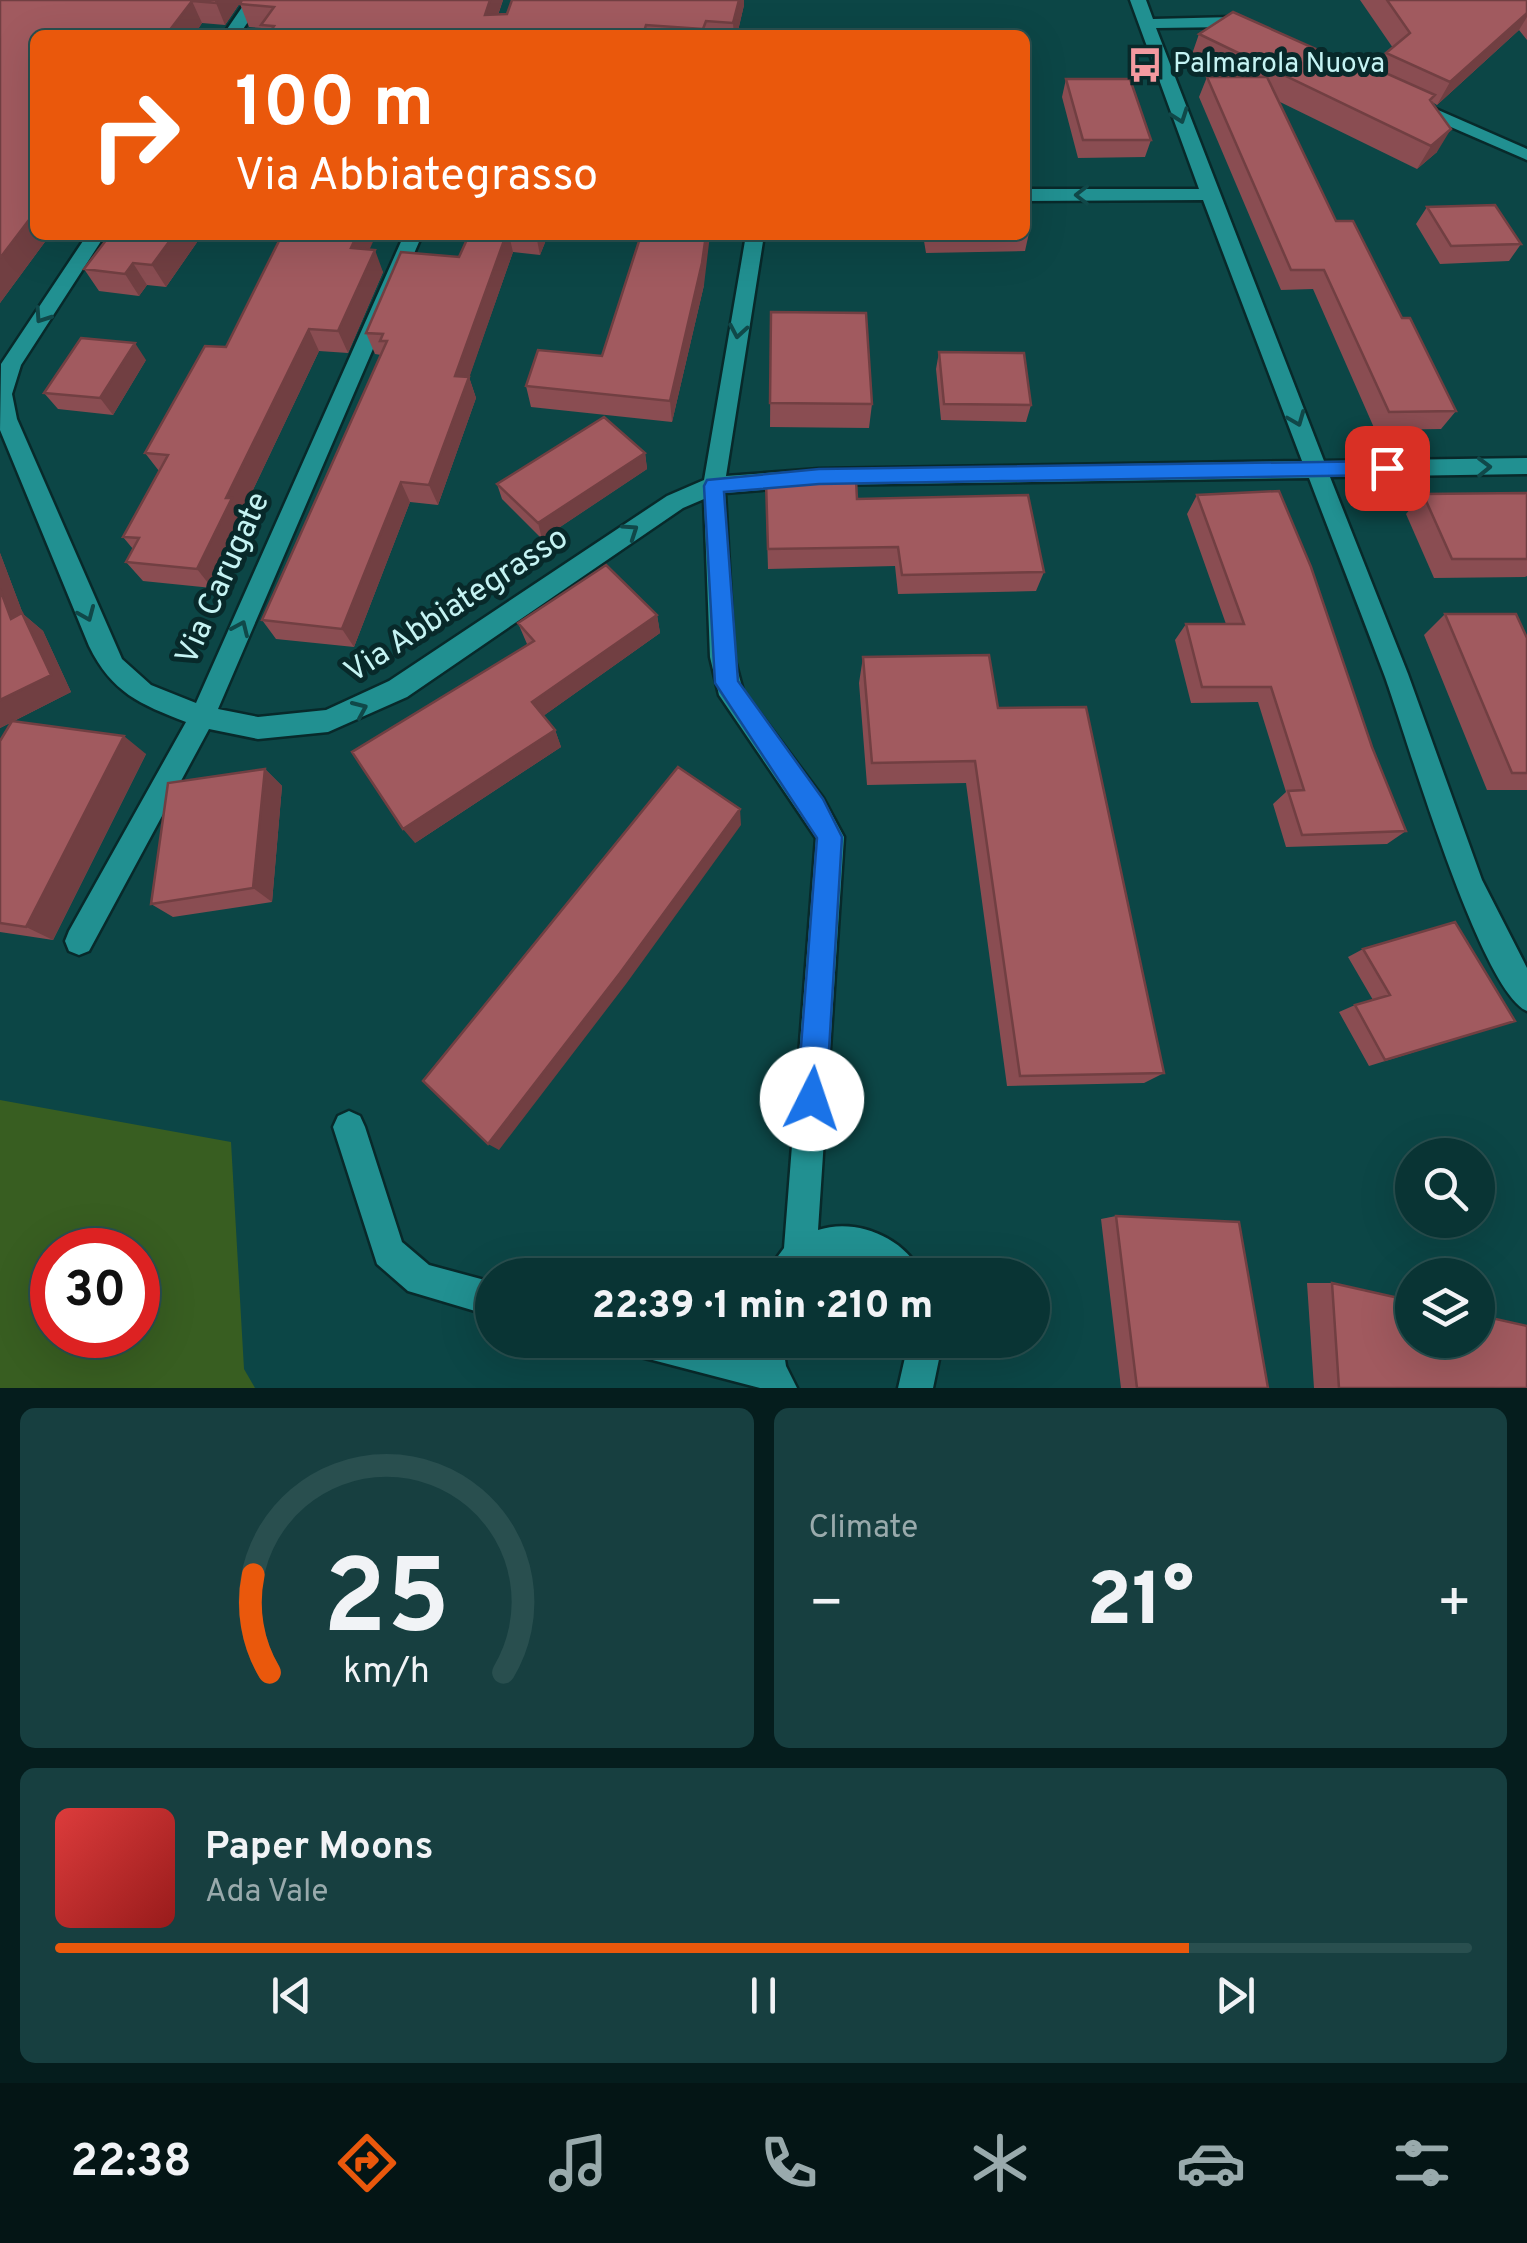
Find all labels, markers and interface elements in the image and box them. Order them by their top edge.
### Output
bus stop icon: Palmarola Nuova [1126,46,1164,84]
place label: Palmarola Nuova [1173,47,1385,83]
text: 100 m [235,62,434,151]
icon: right [70,70,200,200]
one-way arrow [1168,106,1189,123]
text: Via Abbiategrasso [235,149,598,206]
one-way arrow [1073,184,1088,206]
one-way arrow [35,305,54,323]
one-way arrow [728,323,749,339]
one-way arrow [1285,409,1305,426]
pin [1345,426,1430,511]
icon: arrive [1360,441,1415,496]
one-way arrow [1476,456,1492,478]
street label: Via Carugate [168,486,280,672]
street label: Via Abbiategrasso [338,519,576,693]
one-way arrow [620,525,639,543]
one-way arrow [75,604,95,622]
one-way arrow [229,620,249,638]
one-way arrow [350,701,368,721]
position arrow [760,1047,864,1151]
map controls [1395,1138,1495,1358]
button: search [1395,1138,1495,1238]
speed limit sign: 30 [30,1228,160,1358]
button: layers [1395,1258,1495,1358]
text: 22:39 · 1 min · 210 m [592,1283,933,1332]
text: Climate [809,1509,918,1549]
text: 25 [323,1538,450,1670]
text: 21° [1086,1557,1194,1652]
text: − [809,1571,844,1641]
text: + [1437,1571,1472,1641]
text: km/h [343,1650,430,1696]
text: Paper Moons [205,1824,434,1873]
text: Ada Vale [205,1873,329,1913]
icon: previous [264,1968,319,2023]
icon: pause [736,1968,791,2023]
icon: next [1208,1968,1263,2023]
icon: directions [332,2128,402,2198]
icon: music [543,2128,613,2198]
icon: phone [754,2128,824,2198]
icon: climate [965,2128,1035,2198]
icon: car [1176,2128,1246,2198]
icon: filters [1387,2128,1457,2198]
text: 22:38 [70,2135,192,2192]

